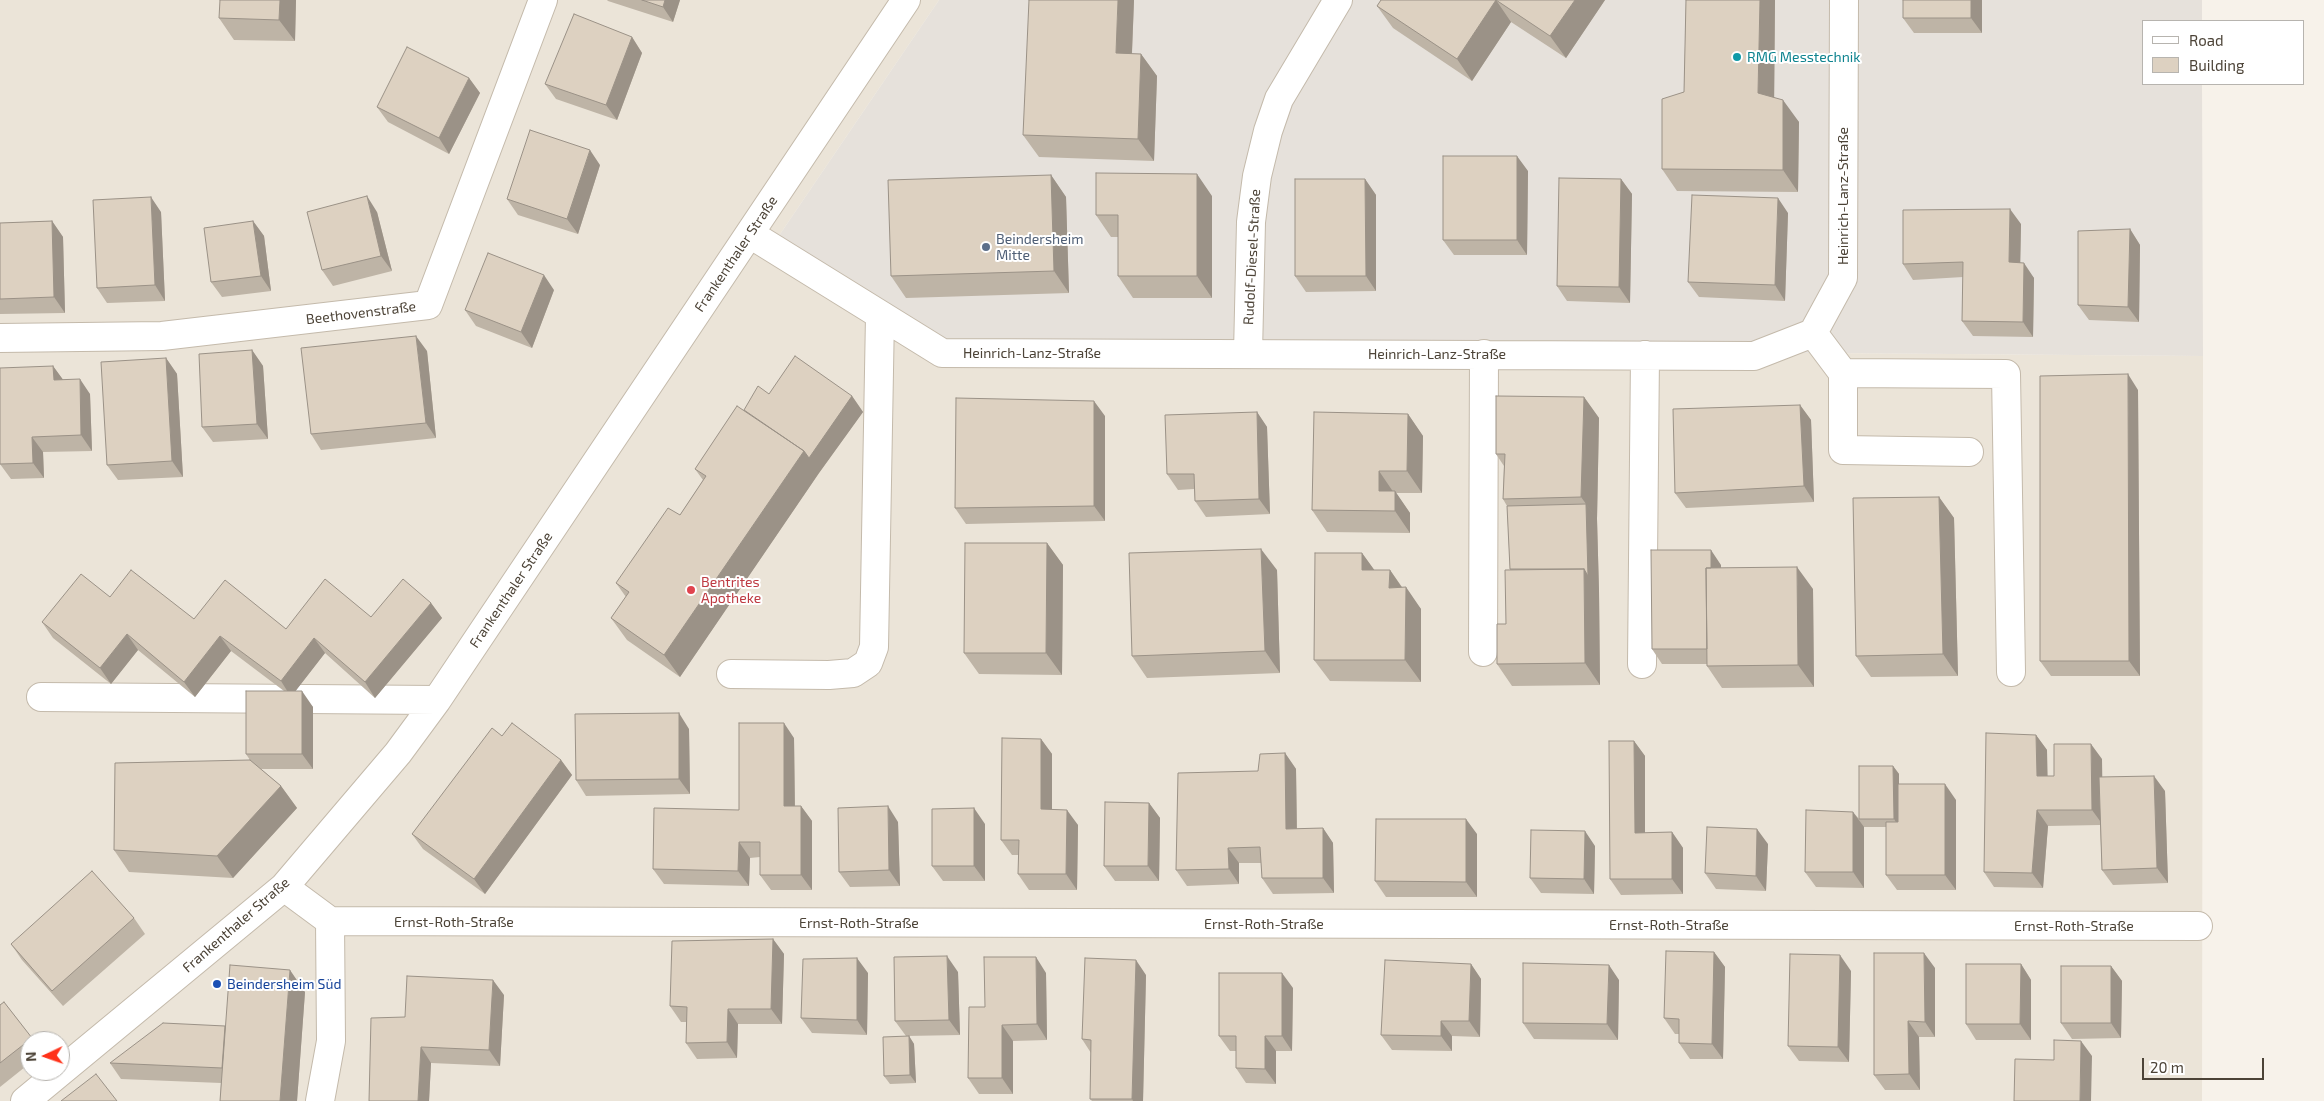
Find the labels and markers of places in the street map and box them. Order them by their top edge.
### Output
place label: RMG Messtechnik [1747,49,1860,65]
marker: RMG Messtechnik [1731,51,1743,63]
place label: Beindersheim Mitte [996,231,1083,264]
marker: Beindersheim Mitte [980,241,992,253]
place label: Bentrites Apotheke [701,574,761,606]
marker: Bentrites Apotheke [685,584,697,596]
place label: Beindersheim Süd [227,976,341,992]
marker: Beindersheim Süd [211,978,223,990]

